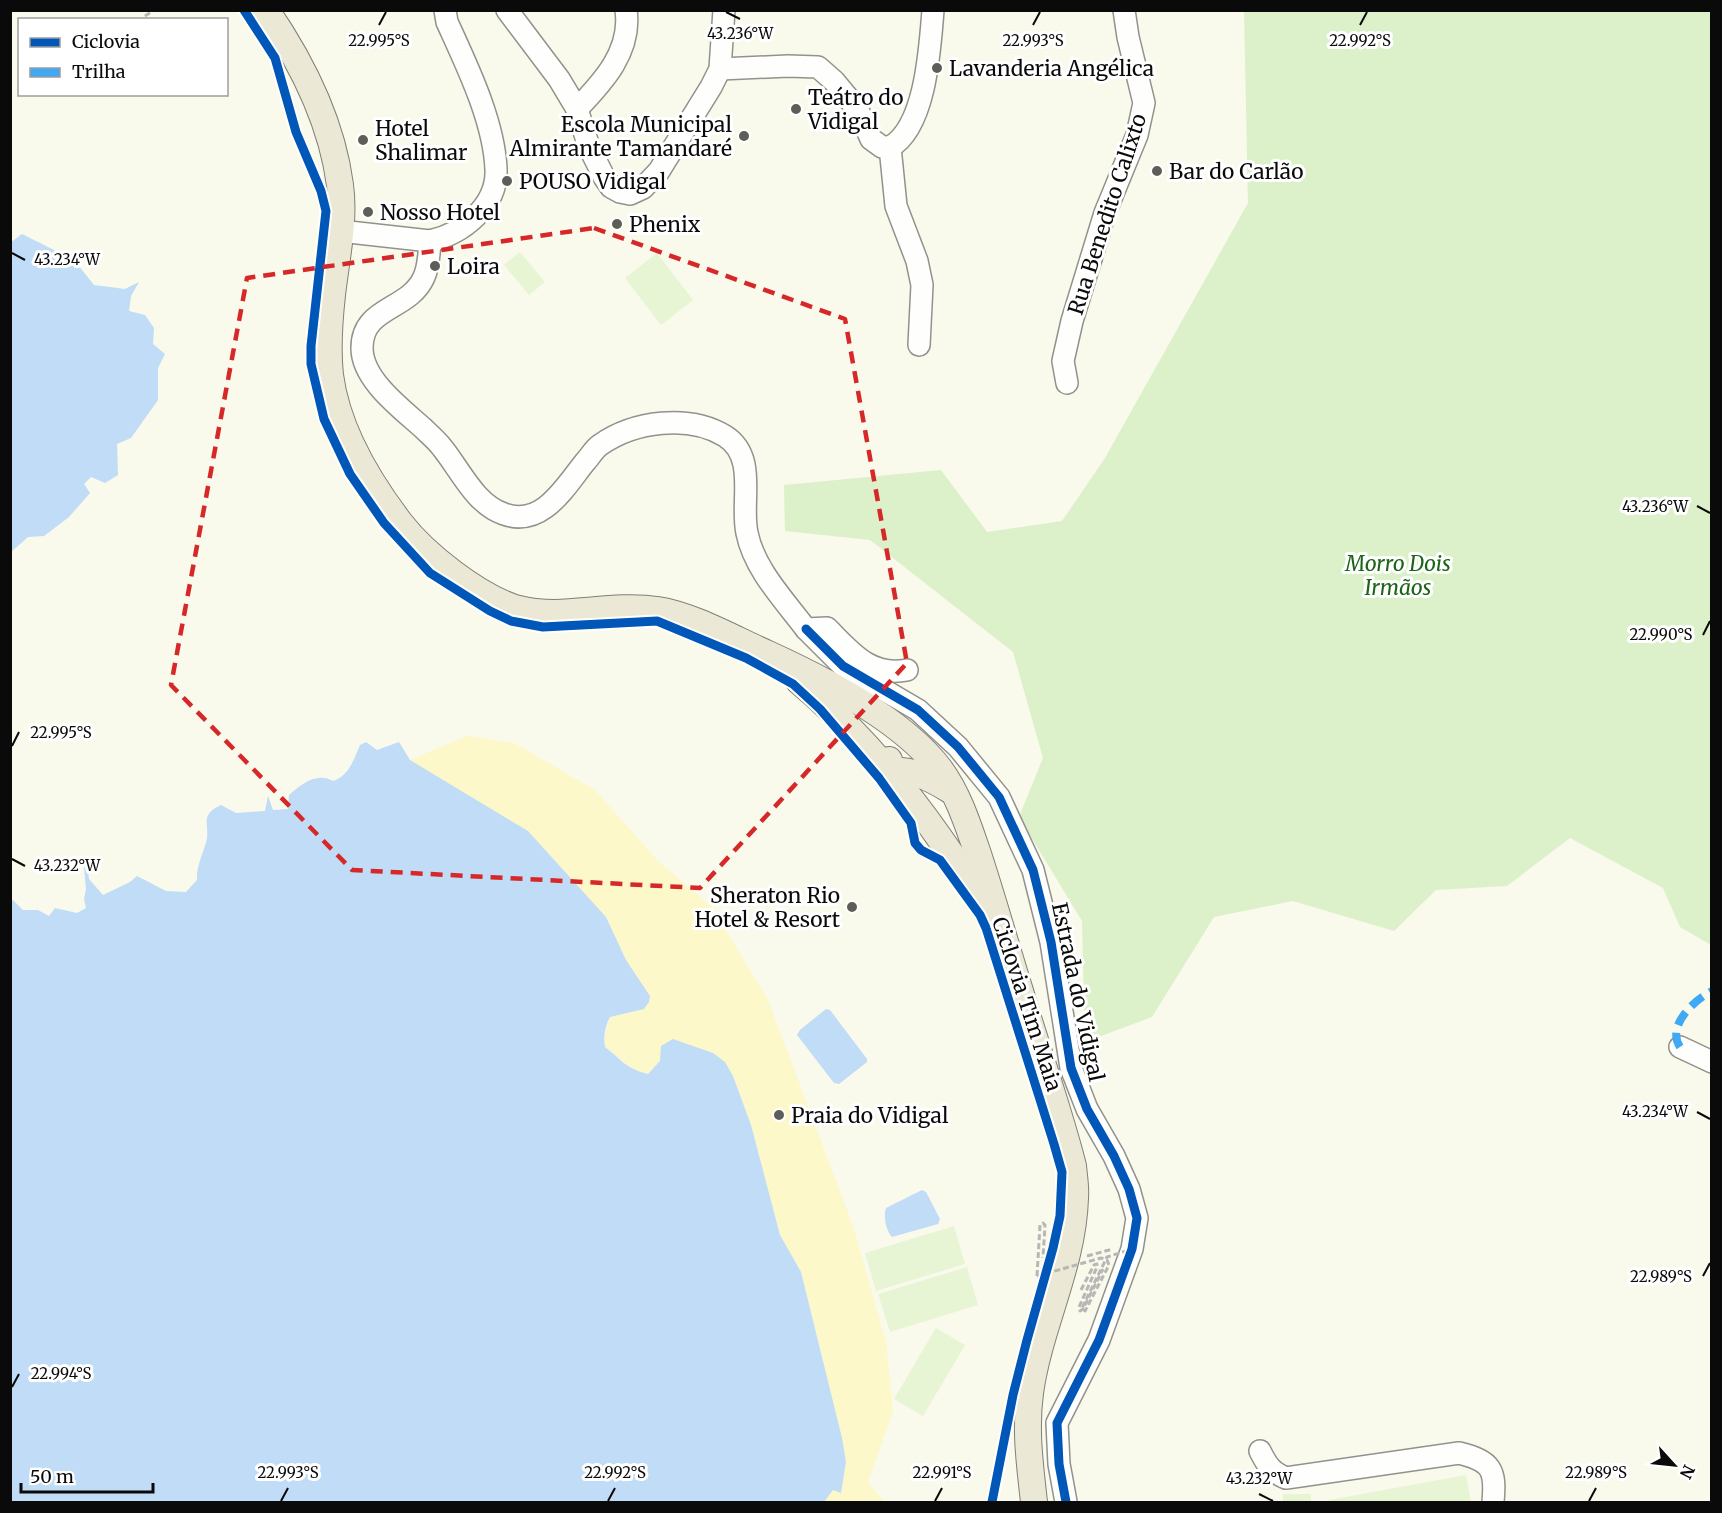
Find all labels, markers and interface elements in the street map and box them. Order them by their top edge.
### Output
legend [18,18,228,96]
text: 43.236°W [707,24,774,43]
text: Ciclovia [72,30,140,53]
text: 22.995°S [348,31,410,50]
text: 22.993°S [1002,31,1064,50]
text: 22.992°S [1329,31,1391,50]
place label: Lavanderia Angélica [949,55,1154,82]
text: Trilha [72,60,126,83]
marker: Lavanderia Angélica [930,61,944,75]
place label: Teátro do Vidigal [807,84,903,135]
marker: Teátro do Vidigal [789,102,803,116]
street label: Rua Benedito Calixto [1062,110,1152,318]
place label: Escola Municipal Almirante Tamandaré [508,111,732,162]
place label: Hotel Shalimar [375,115,467,166]
marker: Escola Municipal Almirante Tamandaré [737,129,751,143]
marker: Hotel Shalimar [356,133,370,147]
place label: Bar do Carlão [1169,158,1303,185]
marker: Bar do Carlão [1150,164,1164,178]
place label: POUSO Vidigal [519,168,667,195]
marker: POUSO Vidigal [500,174,514,188]
place label: Nosso Hotel [380,199,501,226]
marker: Nosso Hotel [361,205,375,219]
place label: Phenix [629,211,701,238]
marker: Phenix [610,217,624,231]
text: 43.234°W [34,250,101,269]
place label: Loira [447,253,500,280]
marker: Loira [428,259,442,273]
text: 43.236°W [1622,497,1689,516]
park label: Morro Dois Irmãos [1344,550,1451,601]
text: 22.990°S [1629,625,1693,644]
text: 22.995°S [30,723,92,742]
text: 43.232°W [34,856,101,875]
place label: Sheraton Rio Hotel & Resort [694,882,840,933]
marker: Sheraton Rio Hotel & Resort [845,900,859,914]
street label: Estrada do Vidigal [1046,900,1110,1084]
street label: Ciclovia Tim Maia [986,913,1068,1095]
place label: Praia do Vidigal [791,1102,949,1129]
text: 43.234°W [1622,1102,1689,1121]
marker: Praia do Vidigal [772,1108,786,1122]
text: 22.989°S [1630,1267,1692,1286]
text: 22.994°S [31,1364,91,1383]
north arrow [1644,1435,1704,1495]
scale bar [21,1456,153,1494]
text: N [1675,1462,1699,1482]
text: 22.993°S [257,1463,319,1482]
text: 22.992°S [584,1463,646,1482]
text: 22.991°S [913,1463,972,1482]
text: 22.989°S [1565,1463,1627,1482]
text: 50 m [30,1465,74,1488]
text: 43.232°W [1226,1469,1293,1488]

